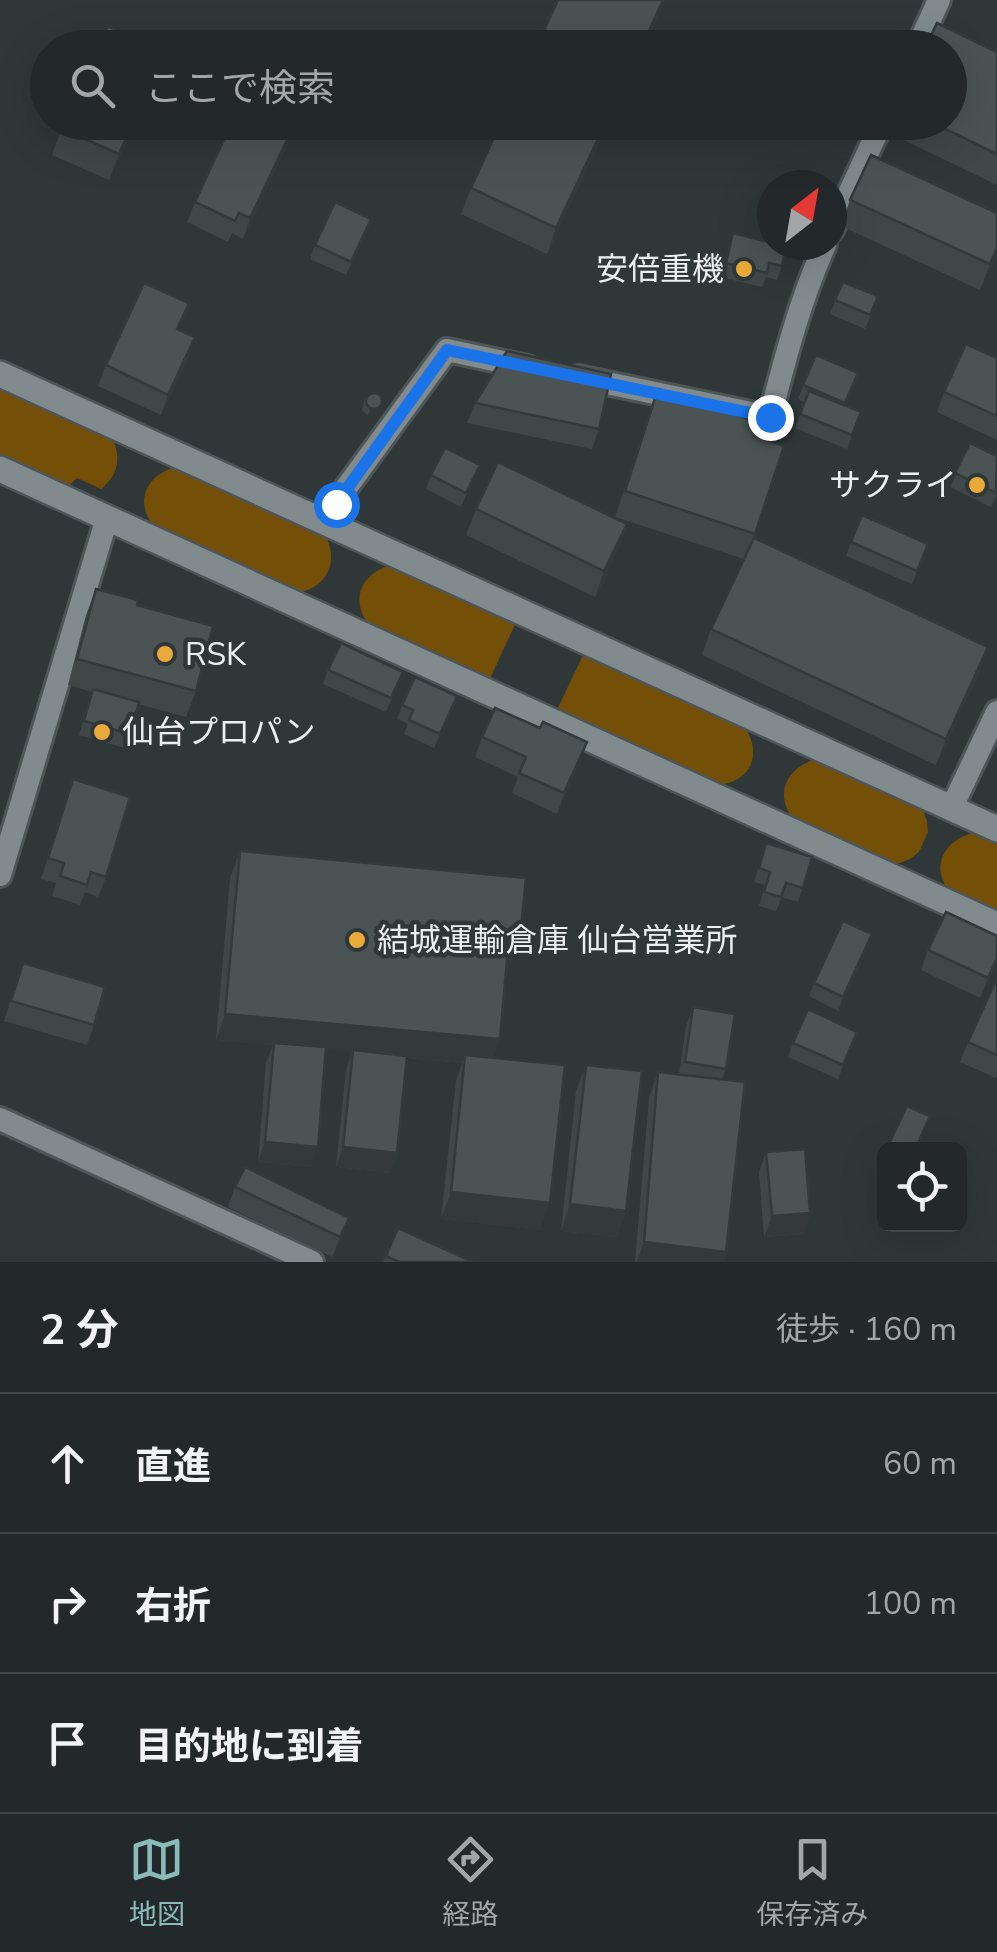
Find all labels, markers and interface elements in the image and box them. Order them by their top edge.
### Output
search box [30,30,967,140]
icon: search [65,58,120,113]
text: ここで検索 [145,63,335,114]
north arrow [757,170,847,260]
place label: 安倍重機 [596,248,724,291]
marker: 安倍重機 [733,258,755,280]
route end [748,395,794,441]
place label: サクライ [829,464,957,507]
marker: サクライ [966,474,988,496]
route start [314,482,360,528]
place label: RSK [185,633,247,676]
marker: RSK [154,643,176,665]
place label: 仙台プロパン [122,711,316,754]
marker: 仙台プロパン [91,721,113,743]
place label: 結城運輸倉庫 仙台営業所 [377,919,737,962]
marker: 結城運輸倉庫 仙台営業所 [346,929,368,951]
map controls [877,1142,967,1232]
button: locate [877,1142,967,1232]
text: 2 分 [40,1302,119,1359]
text: 徒歩 · 160 m [776,1308,957,1351]
icon: ahead [40,1436,95,1491]
text: 直進 [135,1441,211,1492]
text: 60 m [883,1442,957,1485]
icon: right [40,1576,95,1631]
text: 右折 [135,1581,211,1632]
text: 100 m [864,1582,957,1625]
icon: arrive [40,1716,95,1771]
text: 目的地に到着 [135,1721,363,1772]
tab: 地図 [129,1832,185,1934]
tab: 経路 [442,1832,498,1934]
tab: 保存済み [756,1832,868,1934]

